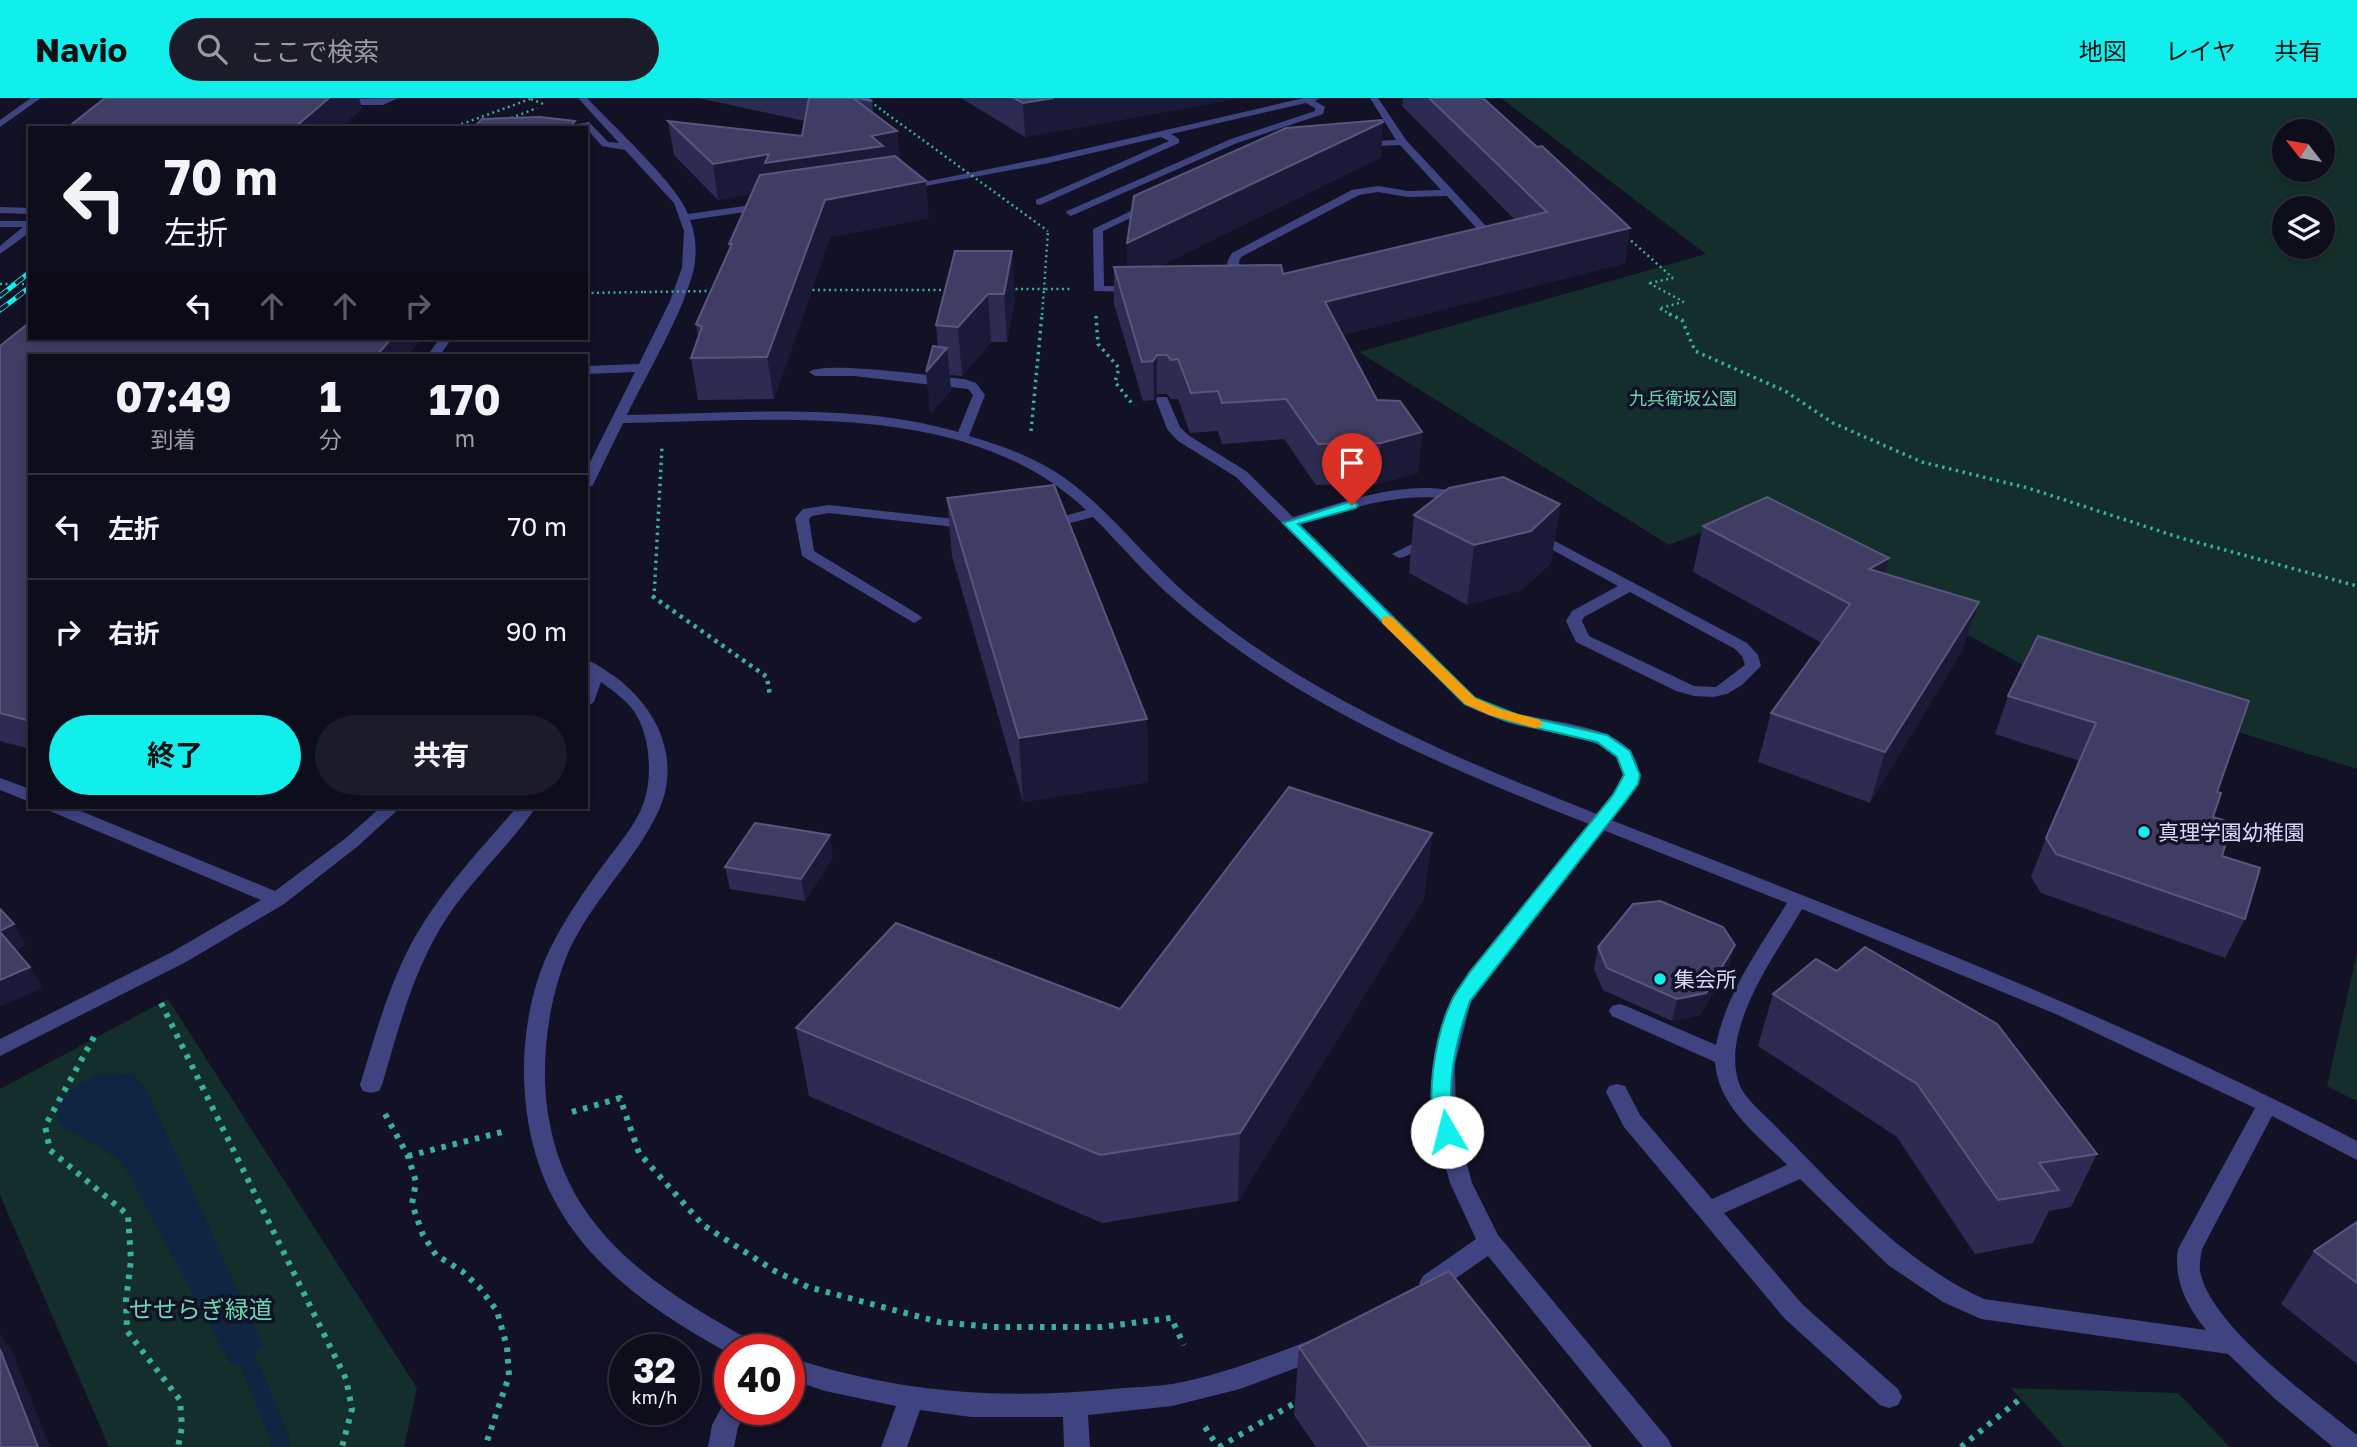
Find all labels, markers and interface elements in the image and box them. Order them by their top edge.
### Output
search box [169,18,659,81]
text: Navio [35,30,127,69]
icon: search [193,30,231,68]
text: ここで検索 [249,36,379,67]
text: 地図 [2079,36,2127,65]
text: レイヤ [2165,36,2236,65]
text: 共有 [2274,36,2322,65]
north arrow [2272,119,2334,182]
map controls [2272,119,2335,259]
text: 70 m [164,147,278,206]
icon: left [49,154,140,245]
button: layers [2272,196,2335,259]
text: 左折 [164,213,228,251]
icon: left [180,287,218,325]
icon: ahead [253,287,291,325]
icon: ahead [326,287,364,325]
icon: right [399,287,437,325]
text: 07:49 [115,371,232,421]
text: 1 [320,371,341,421]
text: 170 [429,374,501,424]
park label: 九兵衛坂公園 [1629,387,1737,409]
text: m [455,424,475,452]
text: 到着 [150,425,196,453]
text: 分 [319,425,342,453]
pin [1322,433,1382,505]
icon: arrive [1333,444,1371,482]
icon: left [49,508,87,546]
text: 70 m [508,511,567,542]
text: 左折 [108,513,160,544]
icon: right [49,613,87,651]
text: 90 m [506,616,567,647]
text: 右折 [108,618,160,649]
button: 終了 [49,715,301,795]
button: 共有 [315,715,567,795]
place label: 真理学園幼稚園 [2158,819,2305,845]
marker: 真理学園幼稚園 [2136,824,2152,840]
place label: 集会所 [1674,966,1737,992]
marker: 集会所 [1652,971,1668,987]
position arrow [1410,1095,1484,1169]
park label: せせらぎ緑道 [129,1294,273,1323]
speed limit sign: 40 [714,1334,805,1425]
text: 32 [633,1349,676,1391]
text: km/h [632,1386,677,1408]

